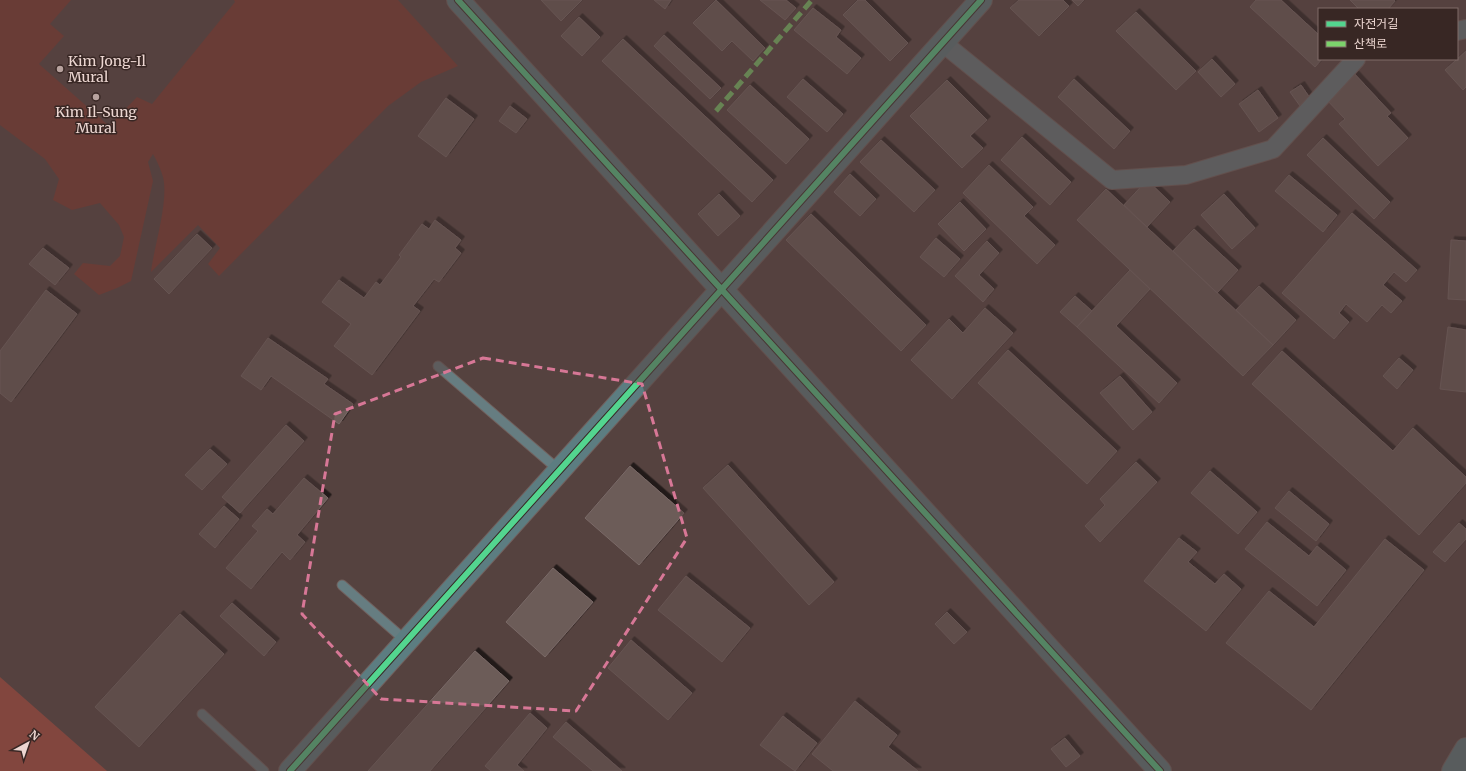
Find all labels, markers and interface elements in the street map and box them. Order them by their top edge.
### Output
legend [1318,8,1458,60]
text: 자전거길 [1354,16,1398,31]
text: 산책로 [1354,36,1387,51]
place label: Kim Jong-Il Mural [68,52,146,86]
marker: Kim Jong-Il Mural [55,64,65,74]
marker: Kim Il-Sung Mural [91,92,101,102]
place label: Kim Il-Sung Mural [55,103,137,137]
north arrow [8,723,48,763]
text: N [27,727,42,744]

